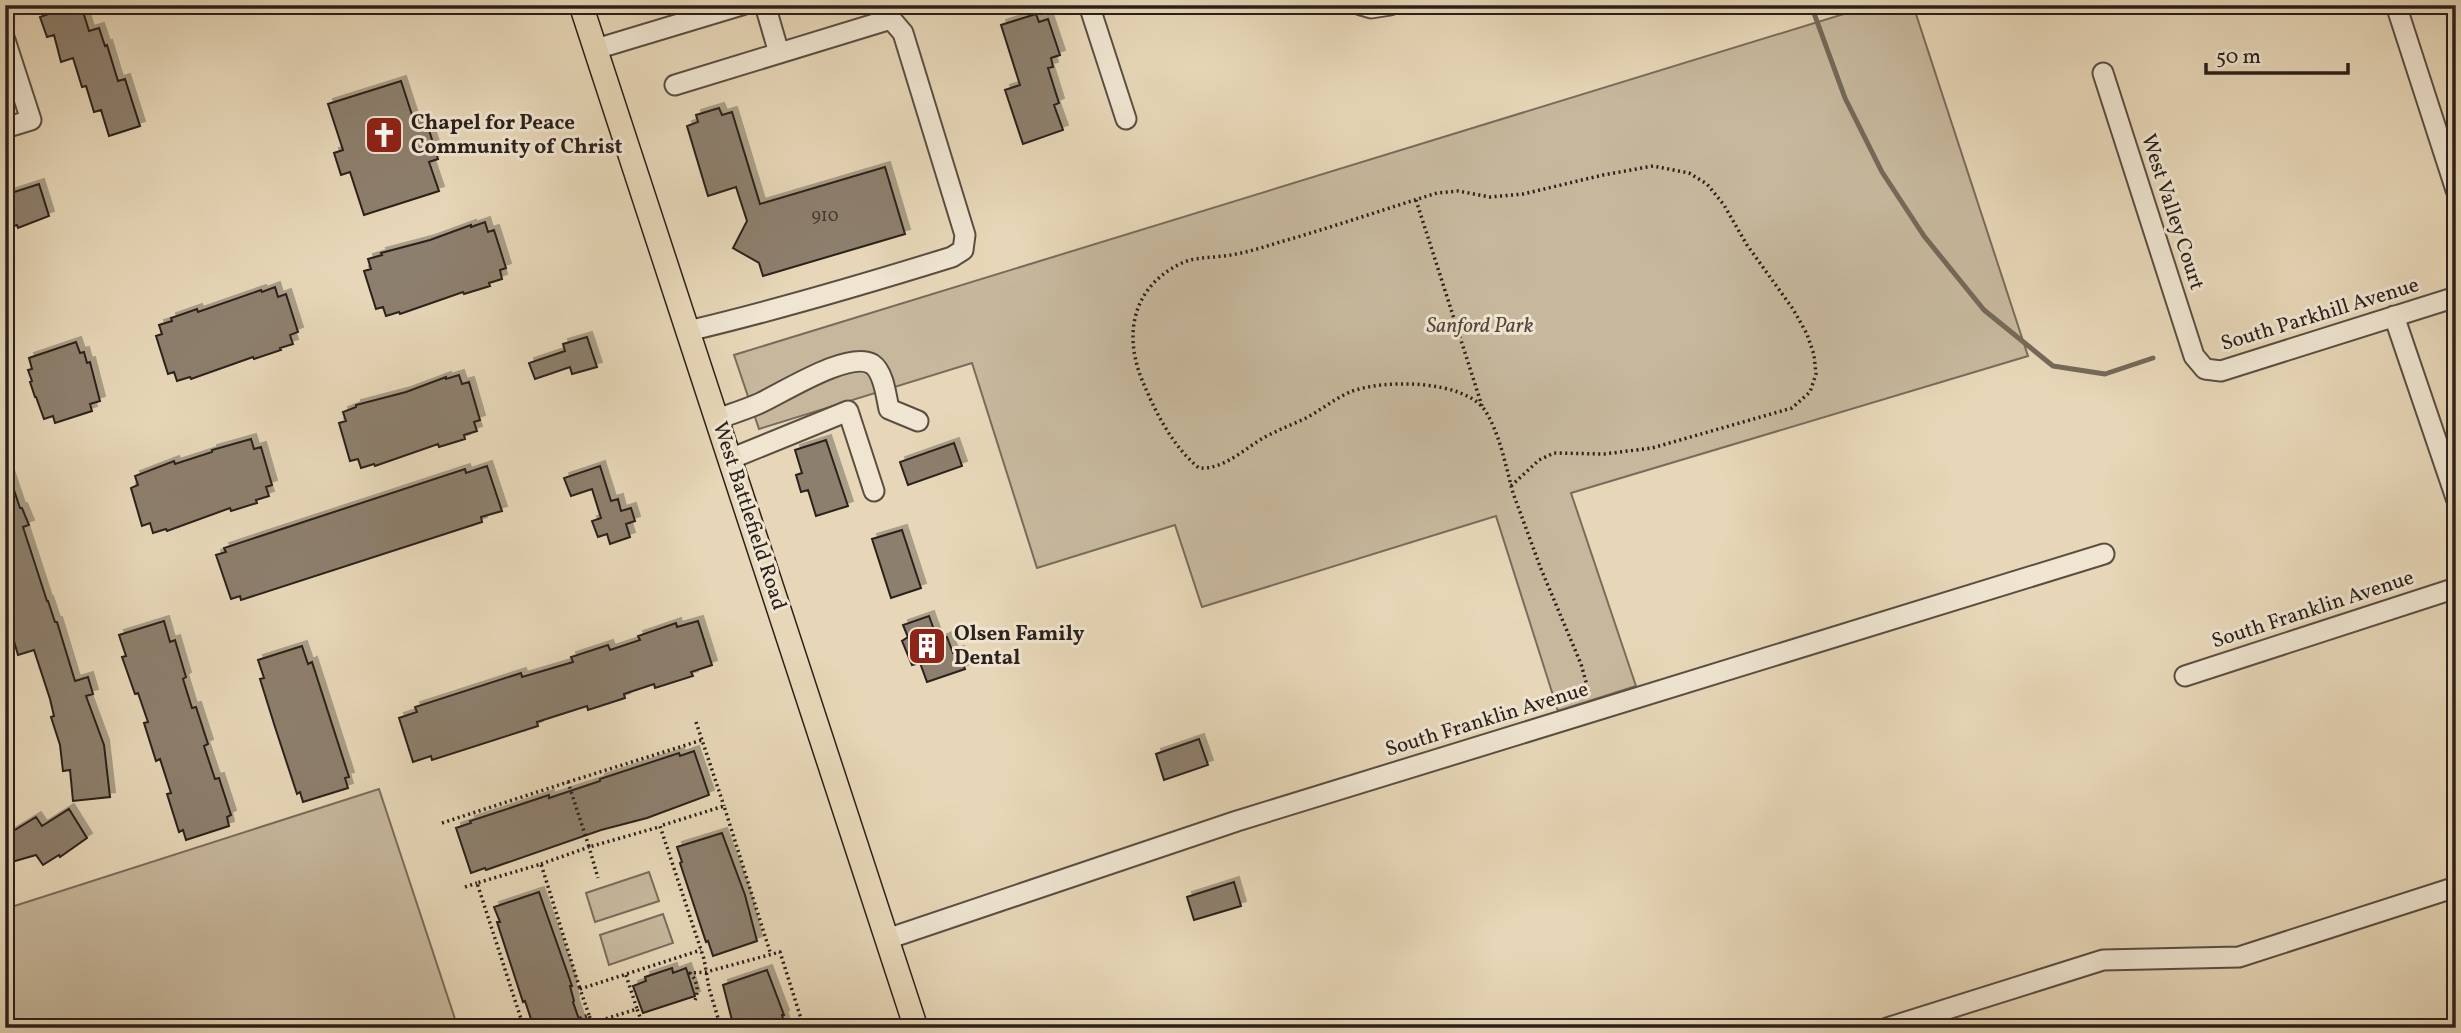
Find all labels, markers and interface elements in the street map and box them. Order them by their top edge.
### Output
scale bar [2206,32,2347,76]
text: 50 m [2216,43,2261,72]
place label: Chapel for Peace Community of Christ [411,109,623,162]
church icon: Chapel for Peace Community of Christ [363,114,405,156]
street label: West Valley Court [2133,130,2211,294]
house number: 910 [811,204,839,229]
street label: South Parkhill Avenue [2217,271,2423,359]
park label: Sanford Park [1427,312,1534,341]
street label: West Battlefield Road [705,418,793,614]
street label: South Franklin Avenue [2208,564,2418,656]
place label: Olsen Family Dental [954,620,1085,673]
building icon: Olsen Family Dental [906,625,948,667]
street label: South Franklin Avenue [1382,675,1592,765]

